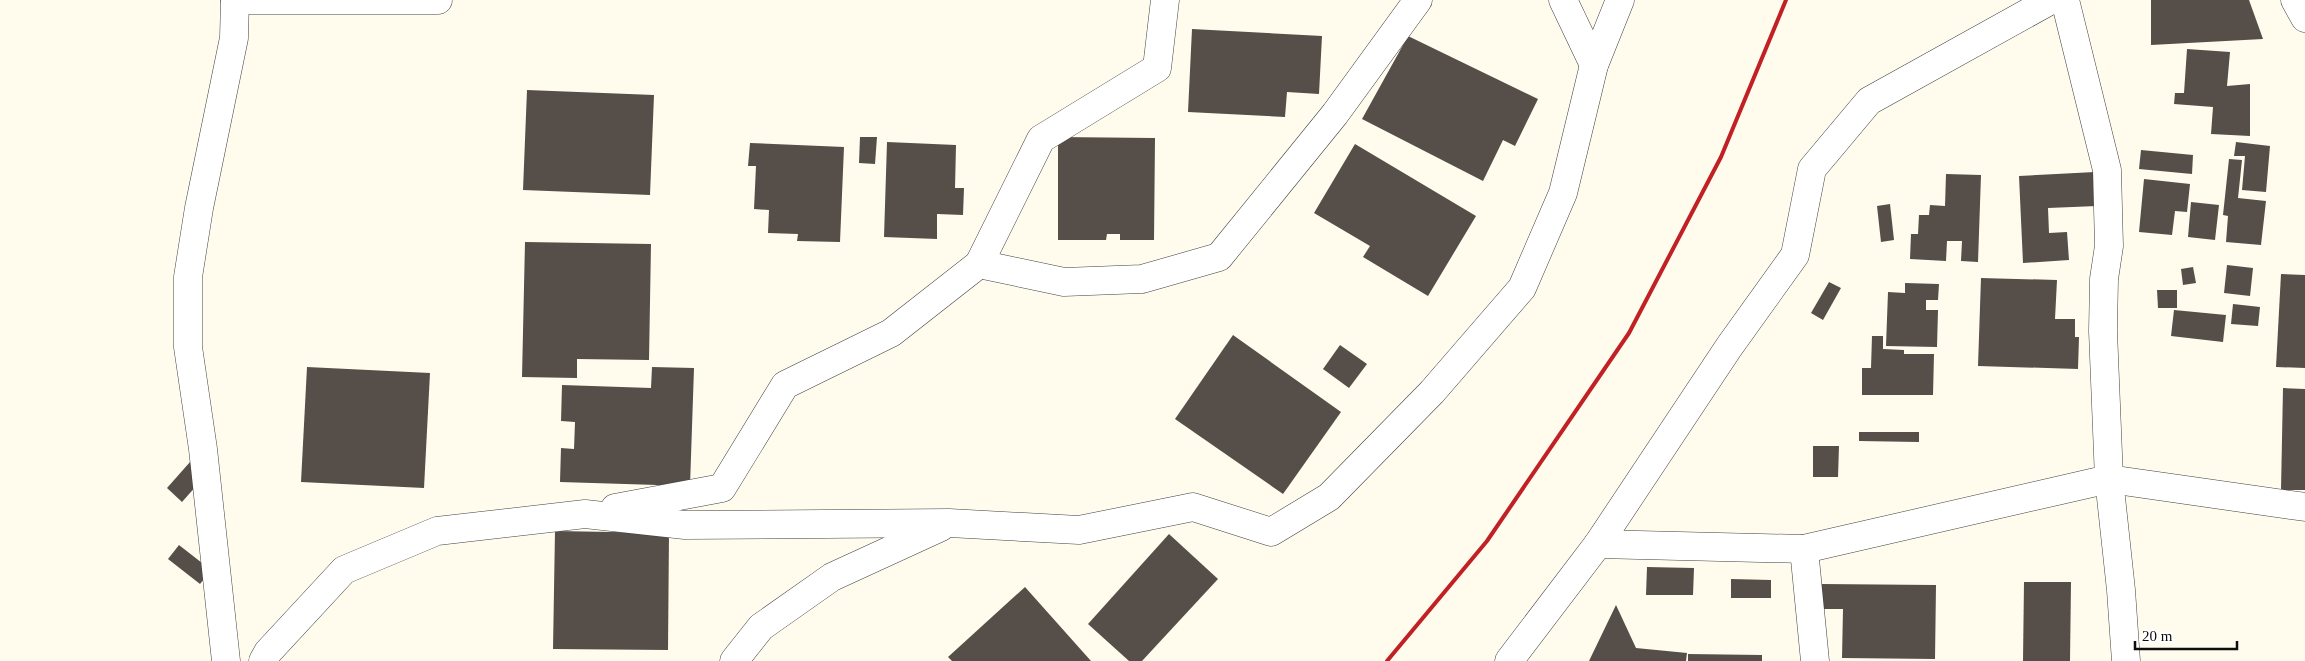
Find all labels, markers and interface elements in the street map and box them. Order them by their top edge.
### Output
scale bar [2135,618,2238,650]
text: 20 m [2142,628,2173,644]

